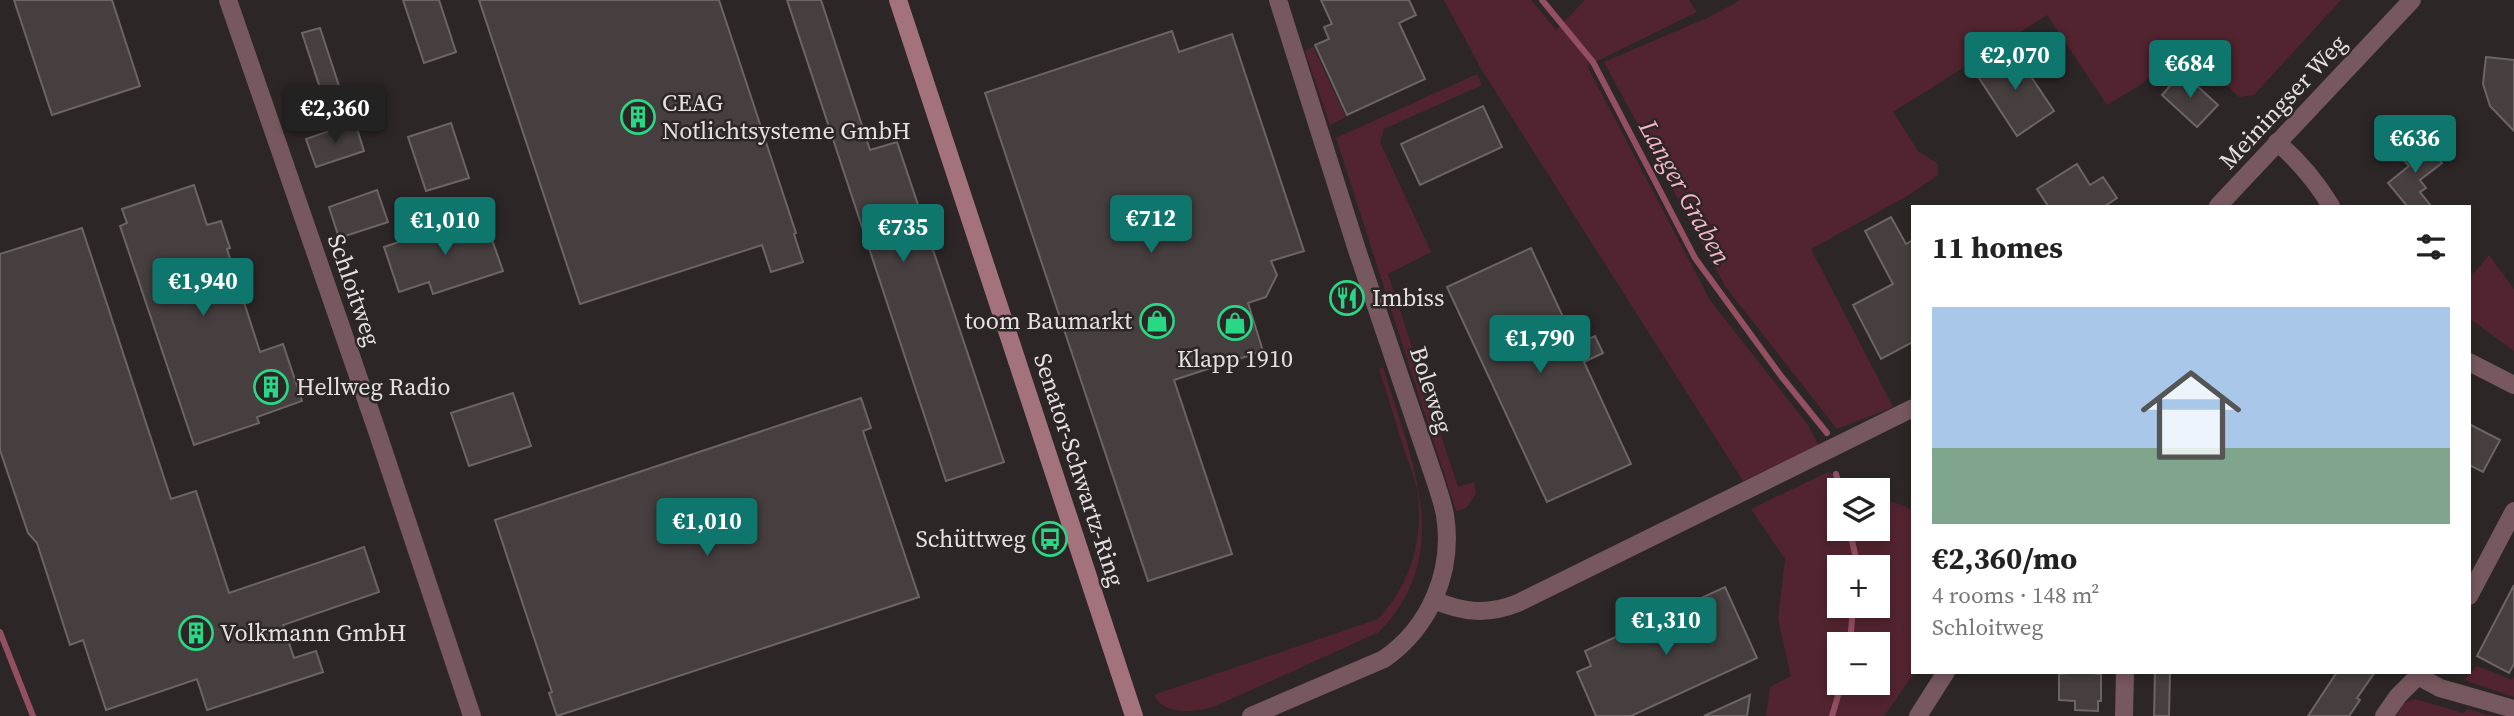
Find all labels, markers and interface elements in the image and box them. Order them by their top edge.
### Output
street label: Meiningser Weg [2212,27,2354,176]
pin: €2,070 [1958,32,2072,92]
text: €2,070 [1980,39,2050,71]
pin: €684 [2149,41,2231,100]
text: €684 [2165,47,2215,79]
pin: €2,360 [278,86,392,145]
place label: CEAG Notlichtsysteme GmbH [662,86,911,147]
text: €2,360 [300,92,370,124]
building icon: CEAG Notlichtsysteme GmbH [619,98,657,136]
water label: Langer Graben [1630,112,1740,271]
pin: €636 [2374,116,2456,175]
text: €636 [2390,122,2440,154]
pin: €712 [1110,196,1192,255]
pin: €1,010 [388,198,502,257]
text: €712 [1126,202,1176,234]
text: €1,010 [410,204,480,236]
pin: €735 [862,204,944,264]
text: €735 [878,211,928,243]
text: 11 homes [1932,227,2063,268]
icon: filters [2412,228,2450,266]
street label: Schloitweg [320,230,389,350]
pin: €1,940 [146,258,260,318]
text: €1,940 [168,265,238,297]
restaurant icon: Imbiss [1328,279,1366,317]
place label: Imbiss [1372,281,1444,314]
shop icon: toom Baumarkt [1138,302,1176,340]
place label: toom Baumarkt [965,304,1132,337]
shop icon: Klapp 1910 [1216,304,1254,342]
pin: €1,790 [1483,316,1597,375]
text: €1,790 [1505,322,1575,354]
place label: Klapp 1910 [1177,342,1293,375]
street label: Boleweg [1402,342,1461,438]
street label: Senator-Schwartz-Ring [1026,349,1133,591]
icon: home [2128,352,2254,478]
building icon: Hellweg Radio [252,368,290,406]
place label: Hellweg Radio [296,370,450,403]
map controls [1827,478,1890,695]
button: layers [1827,478,1890,541]
pin: €1,010 [650,498,764,558]
text: €1,010 [672,505,742,537]
bus stop icon: Schüttweg [1031,520,1069,558]
place label: Schüttweg [915,522,1026,555]
text: €2,360/mo [1932,538,2077,579]
button: + [1827,555,1890,618]
text: 4 rooms · 148 m² [1932,579,2099,611]
pin: €1,310 [1609,598,1723,657]
text: €1,310 [1631,604,1701,636]
text: Schloitweg [1932,611,2043,643]
building icon: Volkmann GmbH [177,614,215,652]
place label: Volkmann GmbH [220,616,406,649]
button: − [1827,632,1890,695]

